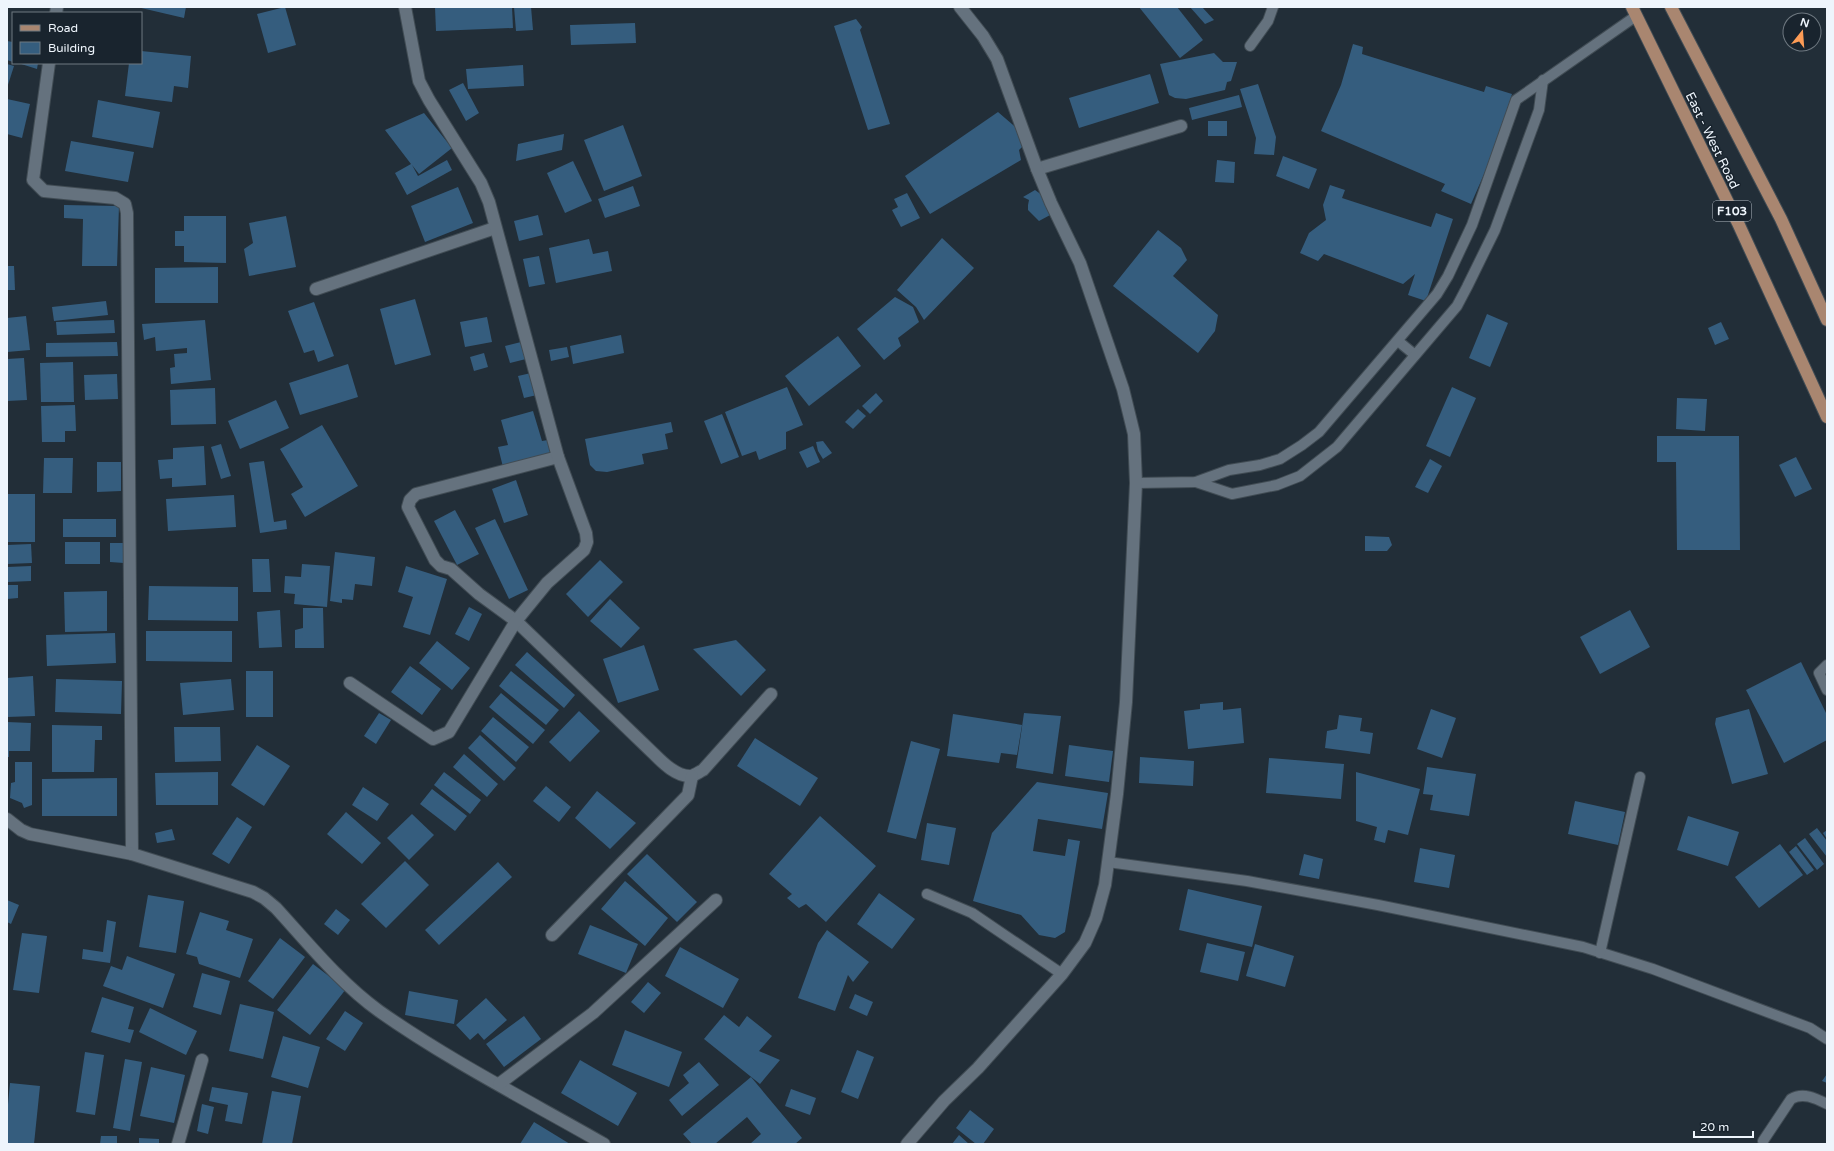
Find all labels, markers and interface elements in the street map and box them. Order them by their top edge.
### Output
legend [12,12,142,64]
north arrow [1782,12,1822,52]
text: N [1799,15,1811,30]
text: Road [48,21,78,35]
text: Building [48,41,95,55]
street label: East - West Road [1682,89,1742,192]
road number: F103 [1713,201,1751,221]
scale bar [1694,1113,1753,1139]
text: 20 m [1700,1120,1729,1134]

